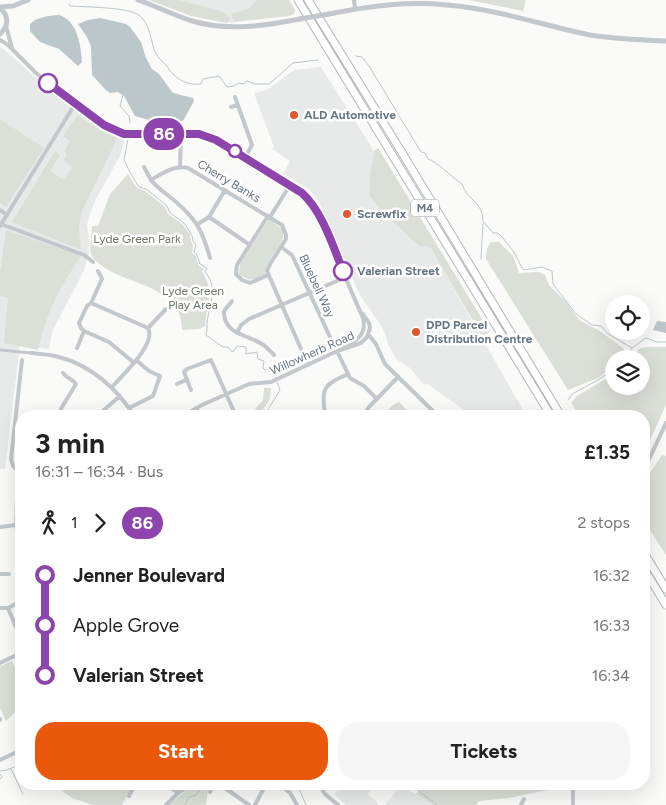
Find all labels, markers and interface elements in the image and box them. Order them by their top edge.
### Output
unlabelled marker [38,73,58,93]
place label: ALD Automotive [304,108,396,122]
marker: ALD Automotive [288,109,300,121]
line badge: 86 [142,118,186,150]
text: 86 [153,123,175,145]
unlabelled marker [228,144,242,158]
street label: Cherry Banks [195,157,263,205]
road number: M4 [411,200,439,217]
place label: Screwfix [357,207,407,221]
marker: Screwfix [341,208,353,220]
park label: Lyde Green Park [93,232,181,246]
street label: Bluebell Way [296,252,338,321]
marker: Valerian Street [333,261,353,281]
place label: Valerian Street [357,264,440,278]
park label: Lyde Green Play Area [162,284,224,312]
map controls [605,295,650,395]
button: locate [605,295,650,340]
place label: DPD Parcel Distribution Centre [426,318,533,346]
marker: DPD Parcel Distribution Centre [410,326,422,338]
street label: Willowherb Road [268,328,356,378]
button: layers [605,350,650,395]
text: 3 min [35,426,105,460]
text: £1.35 [584,441,630,464]
text: 16:31 – 16:34 · Bus [35,462,163,481]
icon: walk [35,509,63,537]
icon: forward [86,509,114,537]
text: 86 [132,512,153,534]
text: 1 [71,513,78,532]
text: 2 stops [577,513,630,532]
text: Jenner Boulevard [73,564,225,587]
text: 16:32 [593,566,630,585]
text: Apple Grove [73,614,179,637]
text: 16:33 [593,616,630,635]
text: Valerian Street [73,664,204,687]
text: 16:34 [592,666,630,685]
button: Start [35,722,328,780]
button: Tickets [338,722,630,780]

